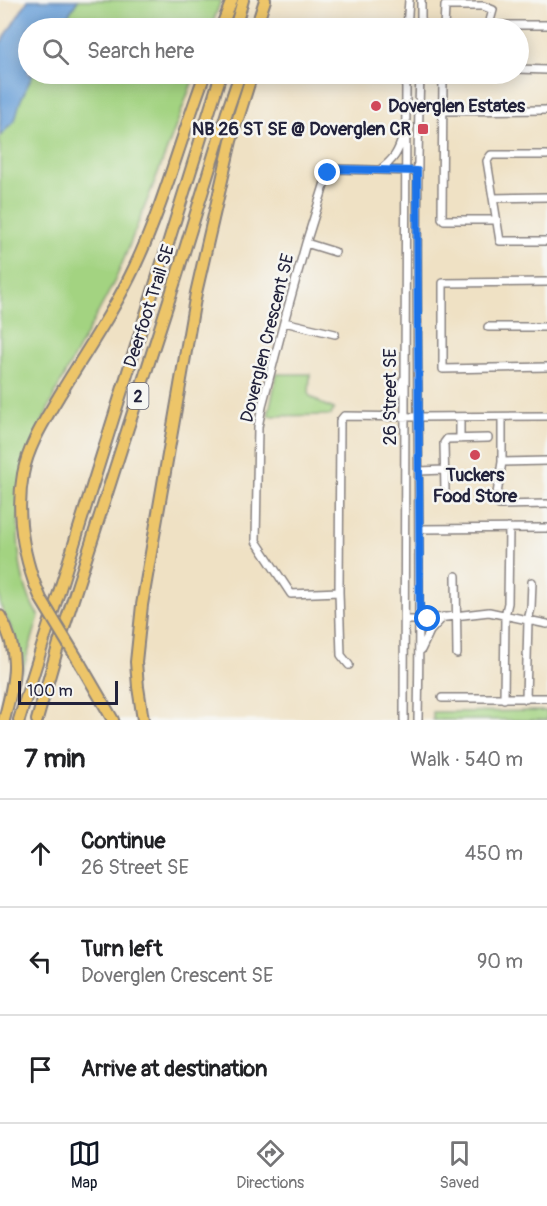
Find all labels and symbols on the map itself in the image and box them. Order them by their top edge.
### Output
place label: Doverglen Estates [388,95,526,118]
marker: Doverglen Estates [369,99,383,113]
place label: NB 26 ST SE @ Doverglen CR [192,118,412,141]
marker: NB 26 ST SE @ Doverglen CR [416,122,430,136]
route end [314,159,340,185]
street label: Deerfoot Trail SE [119,242,180,370]
street label: Doverglen Crescent SE [235,251,300,425]
street label: 26 Street SE [379,348,402,446]
road number: 2 [128,383,148,409]
marker: Tuckers Food Store [468,448,482,462]
place label: Tuckers Food Store [433,464,518,508]
route start [414,605,440,631]
scale bar [18,678,118,706]

